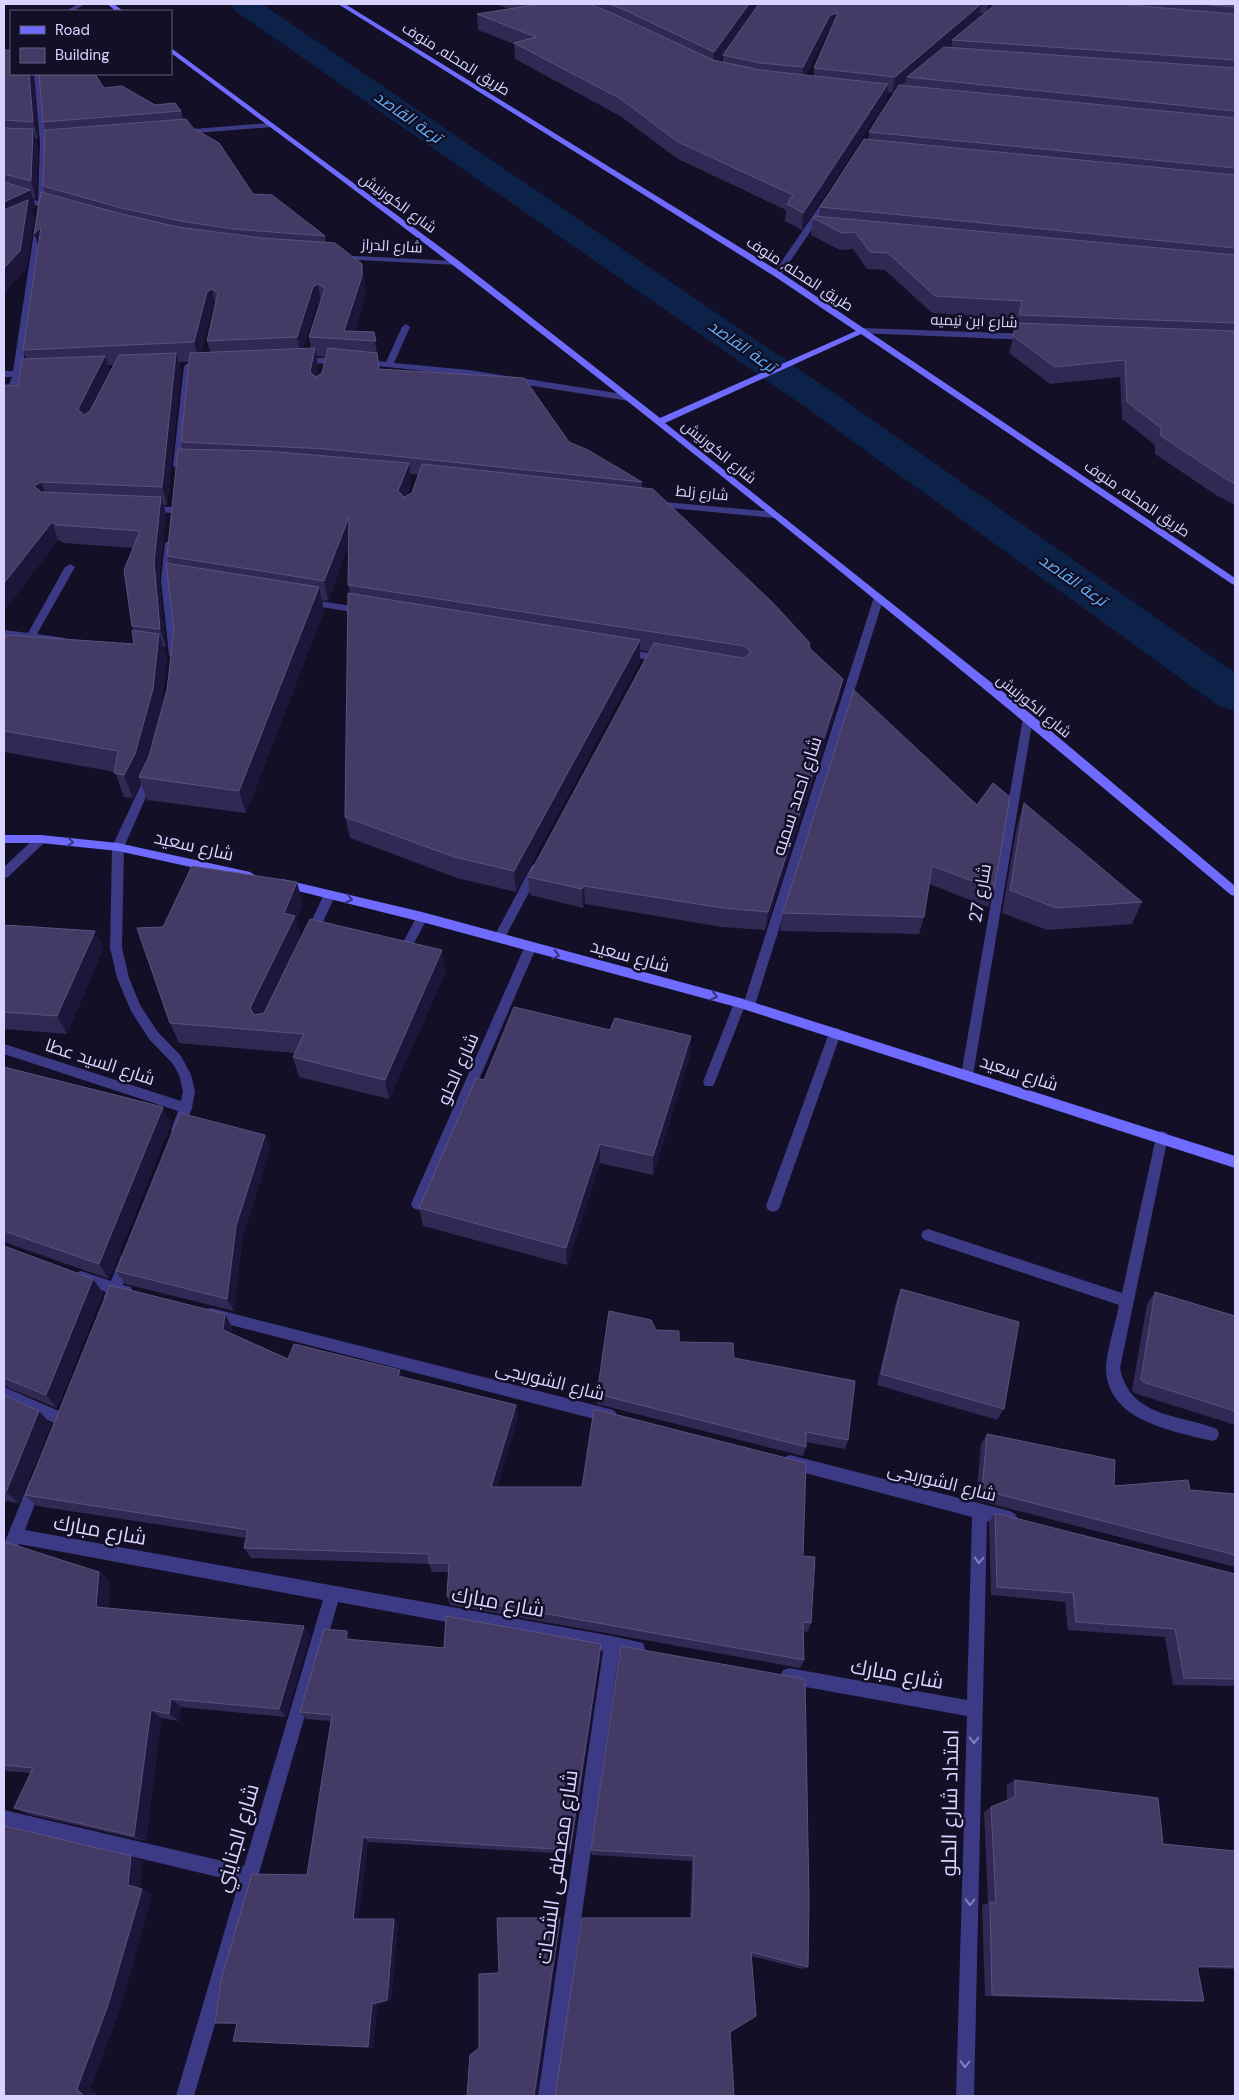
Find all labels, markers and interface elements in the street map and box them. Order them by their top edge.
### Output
legend [10,10,172,75]
street label: طريق المحله, منوف [398,18,514,100]
text: Road [55,20,90,40]
text: Building [55,45,110,65]
water label: ترعة القاصد [370,86,448,149]
street label: شارع الكورنيش [355,168,441,239]
street label: طريق المحله, منوف [743,232,857,316]
street label: شارع الدراز [360,234,423,259]
street label: شارع ابن تيميه [930,309,1018,334]
water label: ترعة القاصد [704,315,782,378]
street label: شارع الكورنيش [677,416,761,489]
street label: طريق المحله, منوف [1080,456,1194,542]
street label: شارع زلط [675,481,729,506]
water label: ترعة القاصد [1035,549,1113,612]
street label: شارع الكورنيش [992,670,1076,743]
street label: شارع احمد سميه [766,733,828,859]
street label: شارع سعيد [152,825,236,867]
one-way arrow [66,836,74,847]
street label: شارع 27 [963,862,997,924]
one-way arrow [344,893,352,903]
street label: شارع سعيد [588,934,672,978]
one-way arrow [552,949,560,959]
one-way arrow [709,990,717,1000]
street label: شارع الحلو [432,1029,484,1109]
street label: شارع السيد عطا [42,1033,158,1091]
street label: شارع سعيد [977,1049,1061,1097]
street label: شارع الشوربجى [493,1356,607,1406]
street label: شارع الشوربجى [885,1457,999,1507]
street label: شارع مبارك [51,1508,149,1552]
one-way arrow [973,1556,984,1564]
street label: شارع مبارك [449,1580,547,1624]
street label: شارع مبارك [848,1652,946,1696]
street label: امتداد شارع الحلو [935,1729,965,1877]
one-way arrow [968,1736,979,1744]
street label: شارع مصطفى الشحات [530,1768,584,1966]
street label: شارع الجنايني [208,1780,268,1896]
one-way arrow [964,1898,975,1906]
one-way arrow [960,2061,971,2069]

